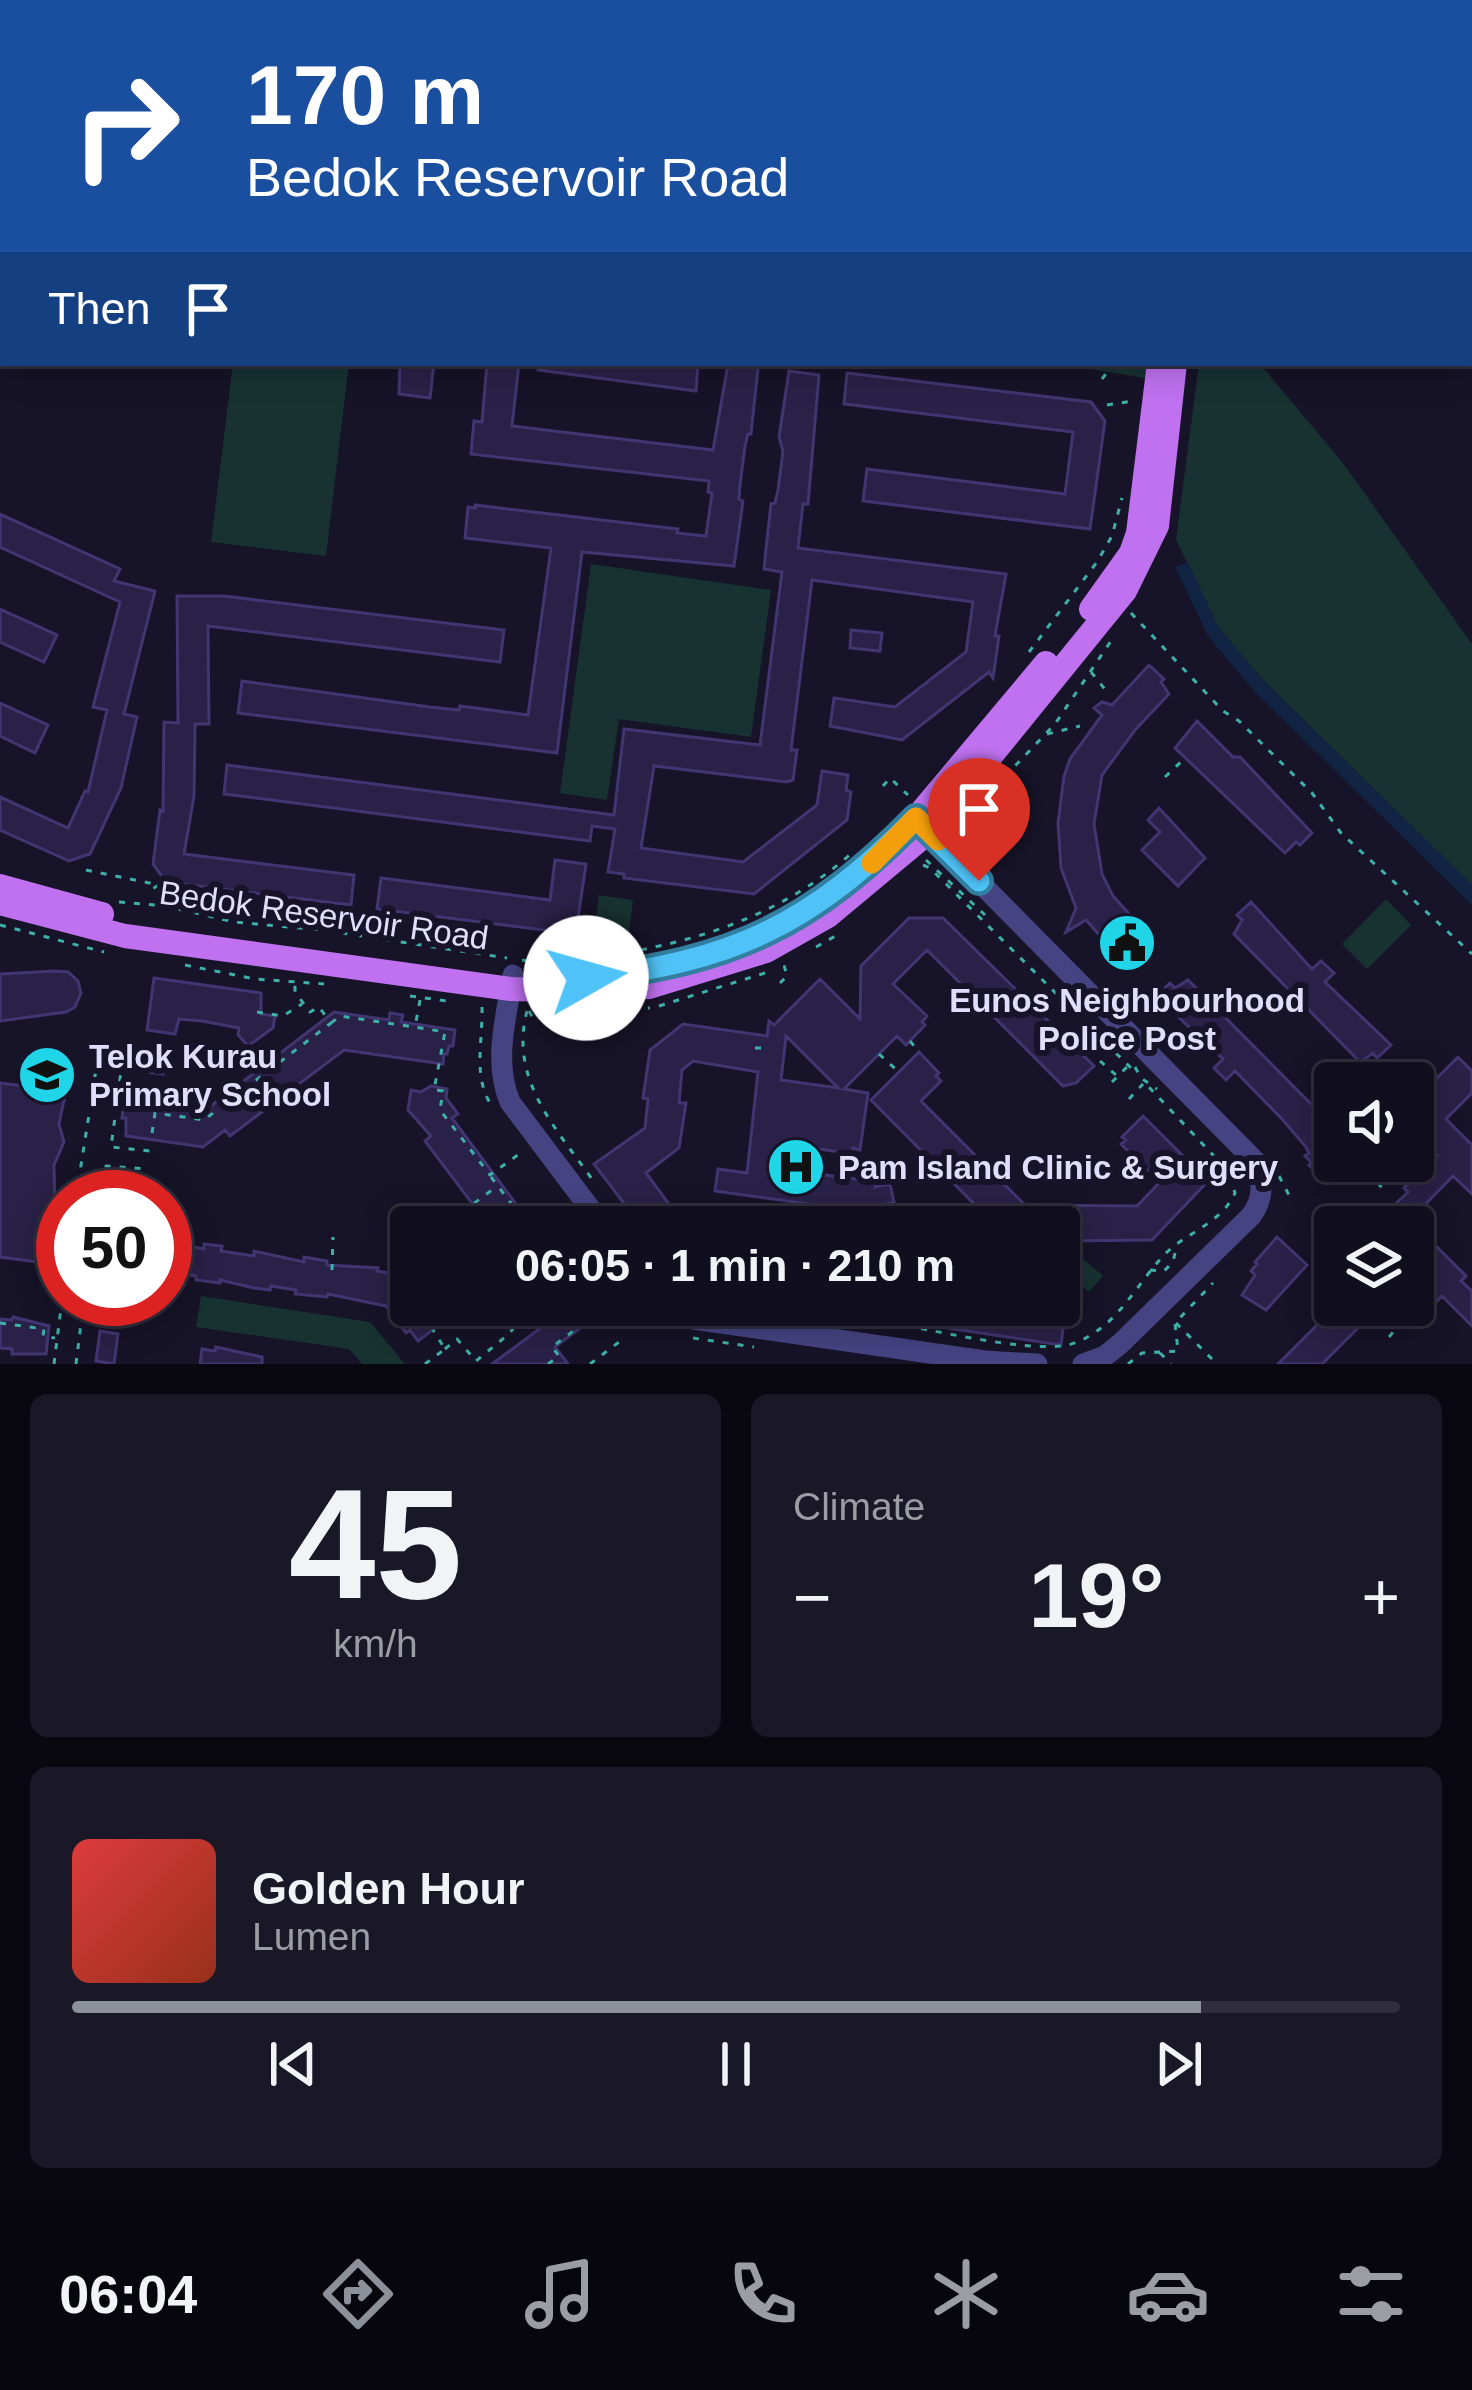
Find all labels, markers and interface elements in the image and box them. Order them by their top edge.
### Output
icon: right [48,48,204,204]
text: 170 m [246,48,484,142]
text: Bedok Reservoir Road [246,147,789,207]
icon: arrive [175,276,241,342]
text: Then [48,283,151,334]
pin [928,758,1030,881]
icon: arrive [946,776,1012,842]
street label: Bedok Reservoir Road [157,874,491,956]
public building icon: Eunos Neighbourhood Police Post [1096,912,1158,974]
position arrow [523,915,649,1041]
place label: Eunos Neighbourhood Police Post [949,982,1305,1057]
place label: Telok Kurau Primary School [89,1038,331,1113]
school or university icon: Telok Kurau Primary School [16,1044,78,1106]
map controls [1314,1062,1434,1326]
button: sound [1314,1062,1434,1182]
hospital icon: Pam Island Clinic & Surgery [765,1136,827,1198]
place label: Pam Island Clinic & Surgery [838,1149,1279,1186]
speed limit sign: 50 [36,1170,192,1326]
button: layers [1314,1206,1434,1326]
text: 06:05 · 1 min · 210 m [515,1240,955,1291]
text: 45 [289,1457,462,1631]
text: Climate [793,1485,925,1528]
text: 19° [1028,1546,1165,1646]
text: − [793,1560,832,1634]
text: + [1361,1560,1400,1634]
text: km/h [333,1622,418,1665]
text: Golden Hour [252,1863,524,1914]
text: Lumen [252,1915,371,1958]
icon: previous [260,2031,326,2097]
icon: pause [703,2031,769,2097]
icon: next [1146,2031,1212,2097]
icon: directions [316,2252,400,2336]
icon: music [518,2252,602,2336]
icon: phone [721,2252,805,2336]
icon: climate [924,2252,1008,2336]
icon: car [1126,2252,1210,2336]
icon: filters [1329,2252,1413,2336]
text: 06:04 [59,2264,197,2324]

